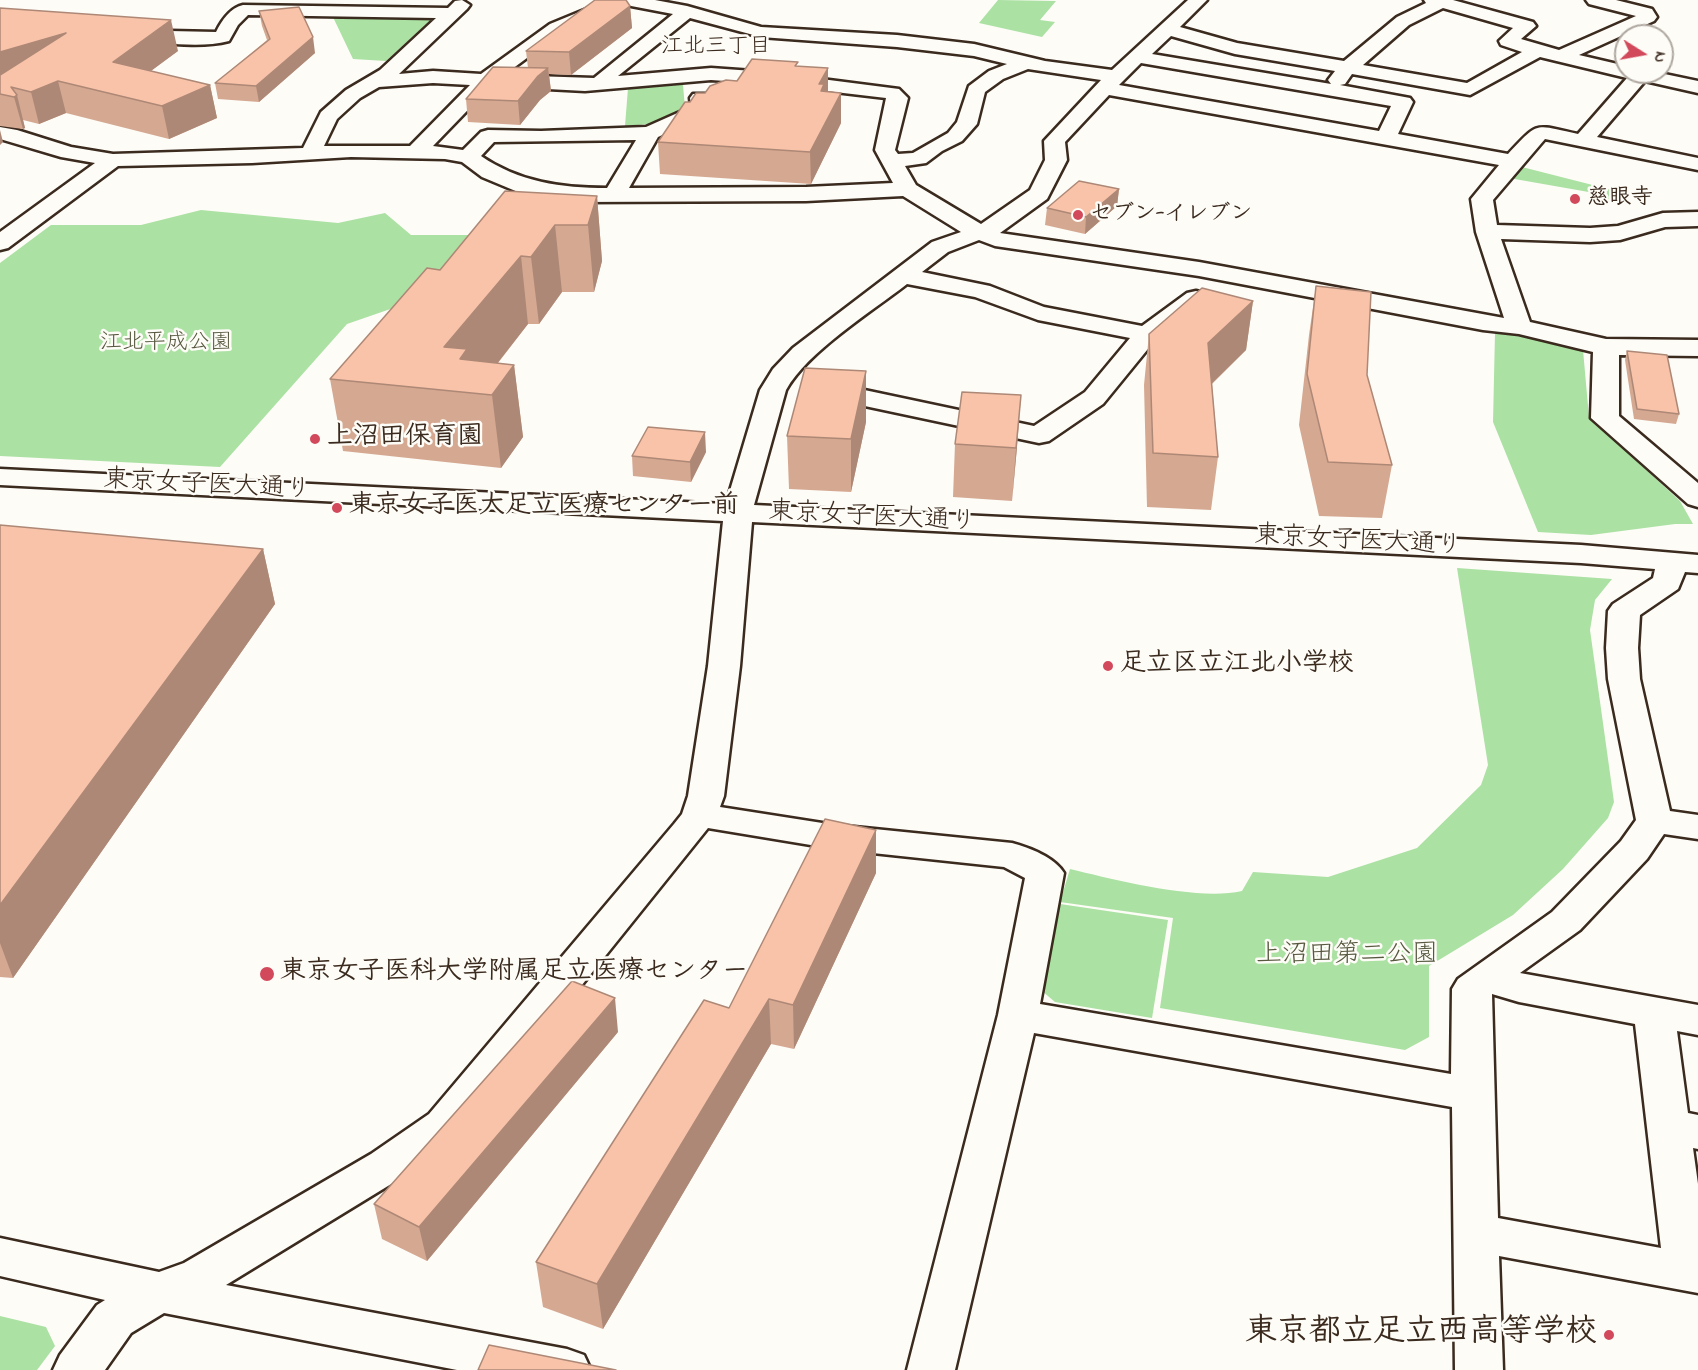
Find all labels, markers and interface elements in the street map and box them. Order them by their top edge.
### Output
north arrow [1614,24,1674,84]
district label: 江北三丁目 [661,35,771,61]
text: N [1647,49,1673,65]
place label: 慈眼寺 [1587,186,1653,212]
marker: 慈眼寺 [1568,192,1582,206]
place label: セブン-イレブン [1090,202,1252,228]
marker: セブン-イレブン [1071,208,1085,222]
park label: 江北平成公園 [100,331,232,357]
place label: 上沼田保育園 [327,423,483,455]
marker: 上沼田保育園 [308,432,322,446]
street label: 東京女子医大通り [102,466,312,508]
place label: 東京女子医大足立医療センター前 [349,492,739,524]
street label: 東京女子医大通り [767,498,977,540]
marker: 東京女子医大足立医療センター前 [330,501,344,515]
street label: 東京女子医大通り [1253,522,1463,564]
place label: 足立区立江北小学校 [1120,650,1354,682]
marker: 足立区立江北小学校 [1101,659,1115,673]
park label: 上沼田第二公園 [1256,941,1438,973]
place label: 東京女子医科大学附属足立医療センター [280,958,748,990]
marker: 東京女子医科大学附属足立医療センター [258,965,276,983]
place label: 東京都立足立西高等学校 [1245,1316,1597,1354]
marker: 東京都立足立西高等学校 [1602,1328,1616,1342]

